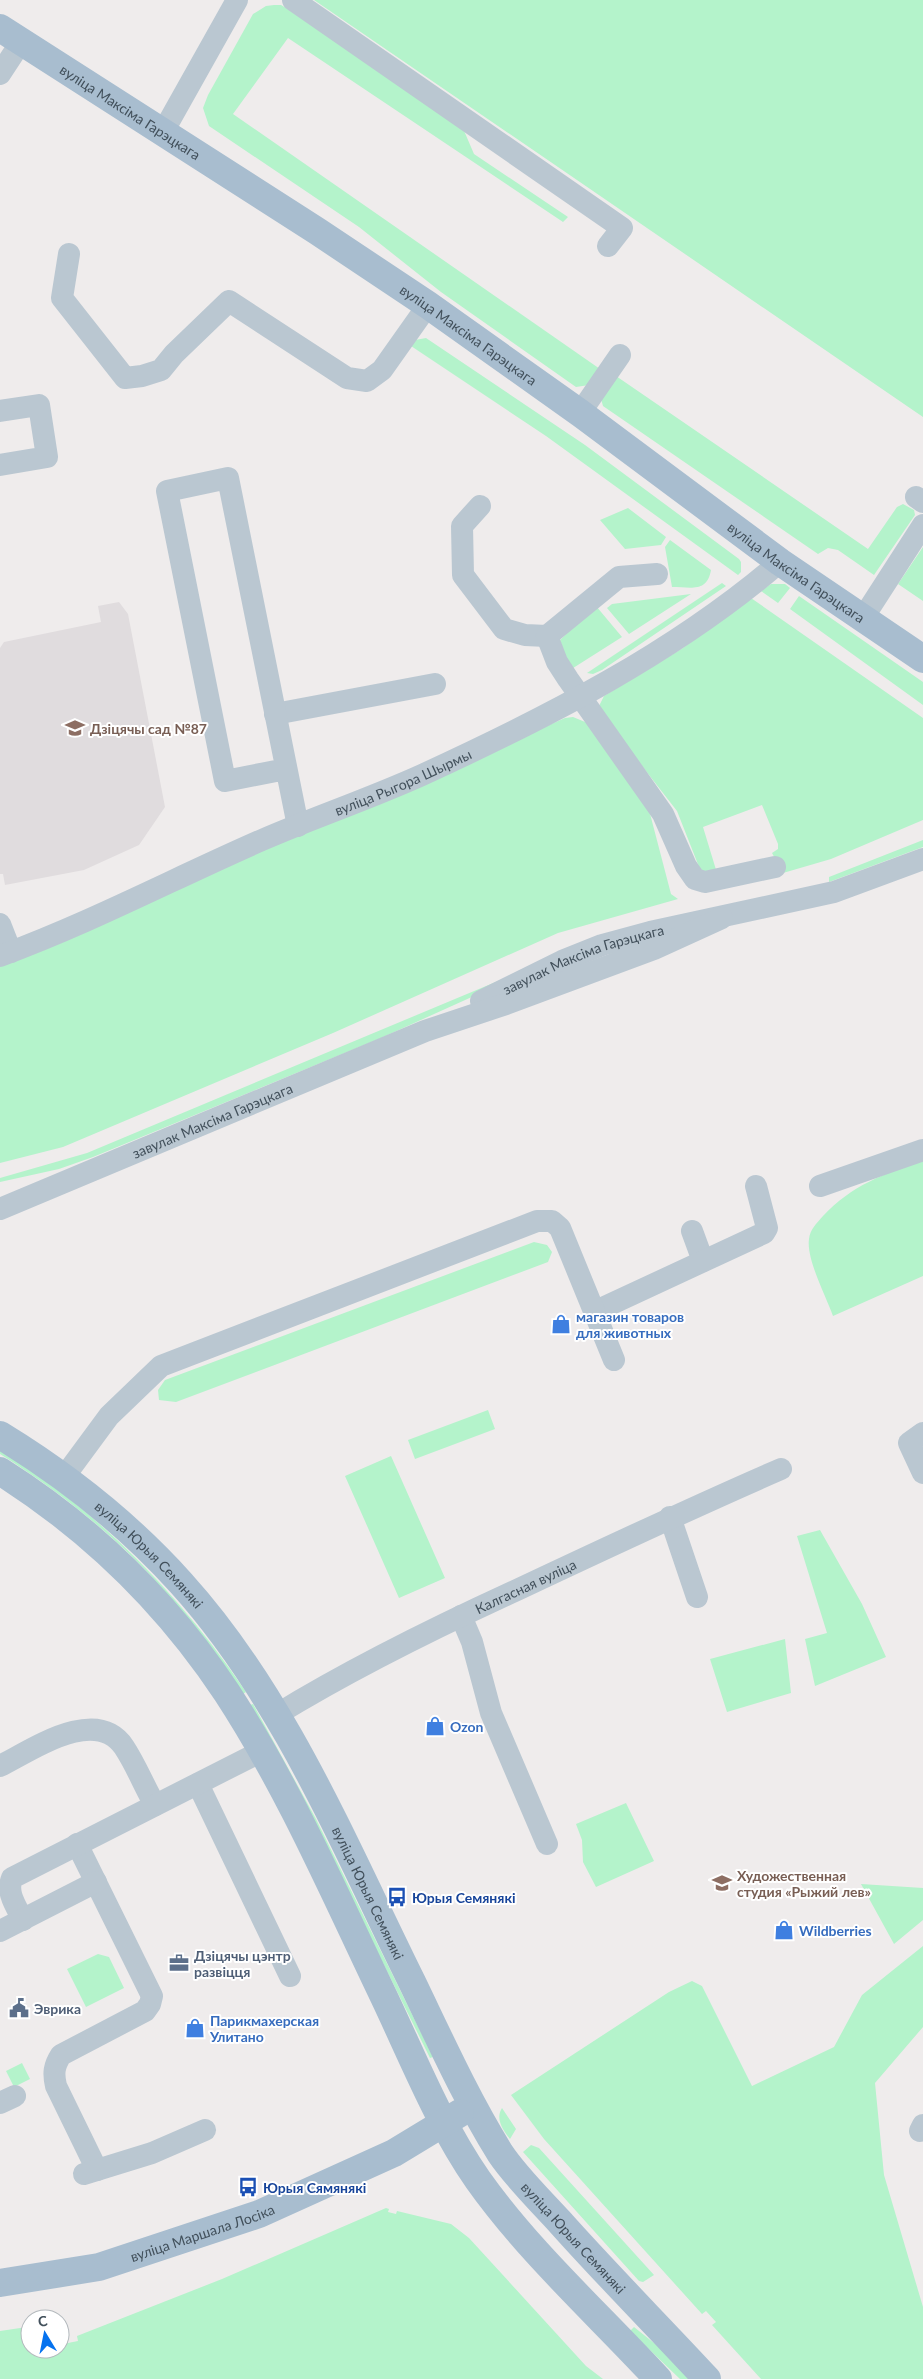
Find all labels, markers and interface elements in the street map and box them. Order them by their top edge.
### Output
street label: вуліца Максіма Гарэцкага [57,60,204,163]
street label: вуліца Максіма Гарэцкага [397,280,540,388]
street label: вуліца Максіма Гарэцкага [725,518,868,626]
school or university icon: Дзіцячы сад №87 [64,717,86,739]
place label: Дзіцячы сад №87 [90,720,207,737]
street label: вуліца Рыгора Шырмы [332,745,474,818]
street label: завулак Максіма Гарэцкага [500,921,665,998]
street label: завулак Максіма Гарэцкага [129,1079,295,1161]
place label: магазин товаров для животных [576,1308,684,1341]
shop icon: магазин товаров для животных [550,1313,572,1335]
street label: вуліца Юрыя Семянякі [92,1497,207,1611]
street label: Калгасная вуліца [472,1555,579,1617]
shop icon: Ozon [424,1715,446,1737]
place label: Ozon [450,1718,484,1735]
street label: вуліца Юрыя Семянякі [329,1823,408,1962]
place label: Художественная студия «Рыжий лев» [737,1867,871,1900]
school or university icon: Художественная студия «Рыжий лев» [711,1872,733,1894]
bus stop icon: Юрыя Семянякі [386,1886,408,1908]
place label: Юрыя Семянякі [412,1889,516,1906]
shop icon: Wildberries [773,1919,795,1941]
place label: Wildberries [799,1922,872,1939]
place label: Дзіцячы цэнтр развіцця [194,1947,291,1980]
office icon: Дзіцячы цэнтр развіцця [168,1952,190,1974]
public building icon: Эврика [8,1997,30,2019]
place label: Эврика [34,2000,81,2017]
place label: Парикмахерская Улитано [209,2012,319,2045]
shop icon: Парикмахерская Улитано [184,2017,206,2039]
bus stop icon: Юрыя Сямянякі [237,2176,259,2198]
street label: вуліца Юрыя Семянякі [518,2178,630,2297]
place label: Юрыя Сямянякі [263,2179,366,2196]
street label: вуліца Маршала Лосіка [128,2200,277,2265]
north arrow [20,2309,70,2359]
text: С [37,2311,49,2330]

